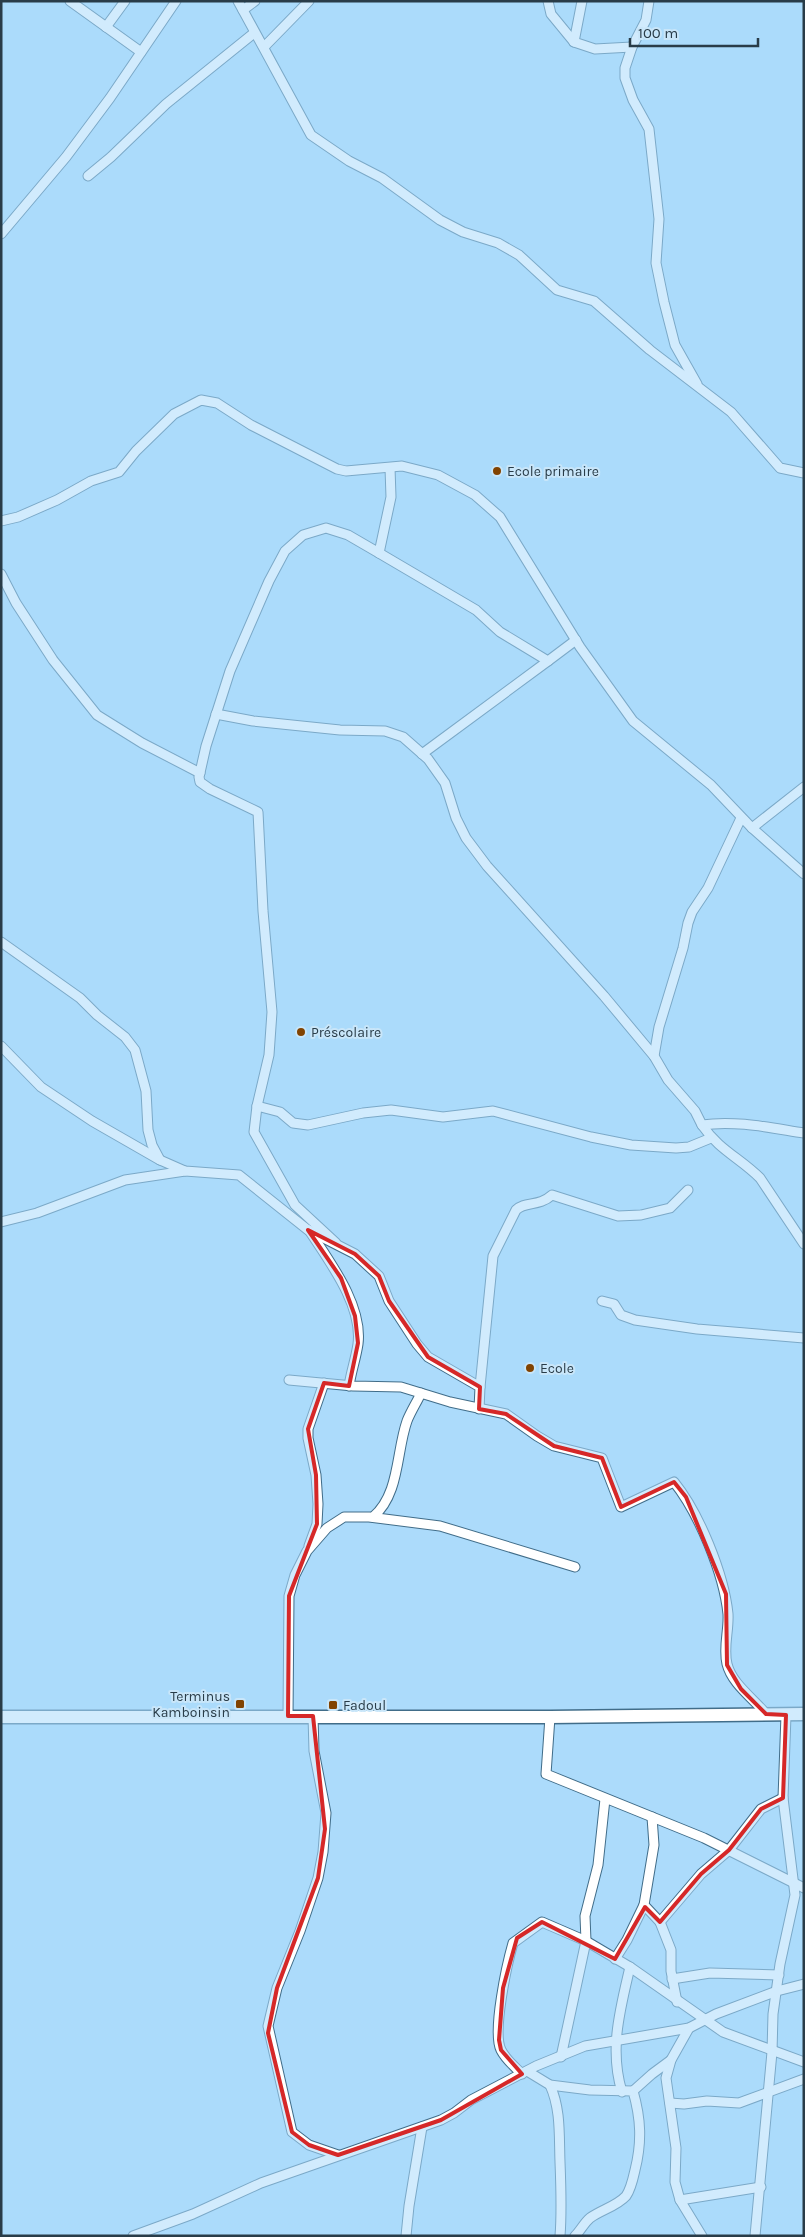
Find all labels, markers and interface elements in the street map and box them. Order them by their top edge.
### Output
scale bar [630,15,758,47]
text: 100 m [638,24,678,42]
place label: Ecole primaire [507,463,599,480]
marker: Ecole primaire [491,465,503,477]
place label: Préscolaire [311,1024,381,1041]
marker: Préscolaire [295,1026,307,1038]
place label: Ecole [540,1360,574,1377]
marker: Ecole [524,1362,536,1374]
place label: Terminus Kamboinsin [152,1688,230,1721]
place label: Fadoul [343,1697,386,1714]
marker: Terminus Kamboinsin [234,1698,246,1710]
marker: Fadoul [327,1699,339,1711]

